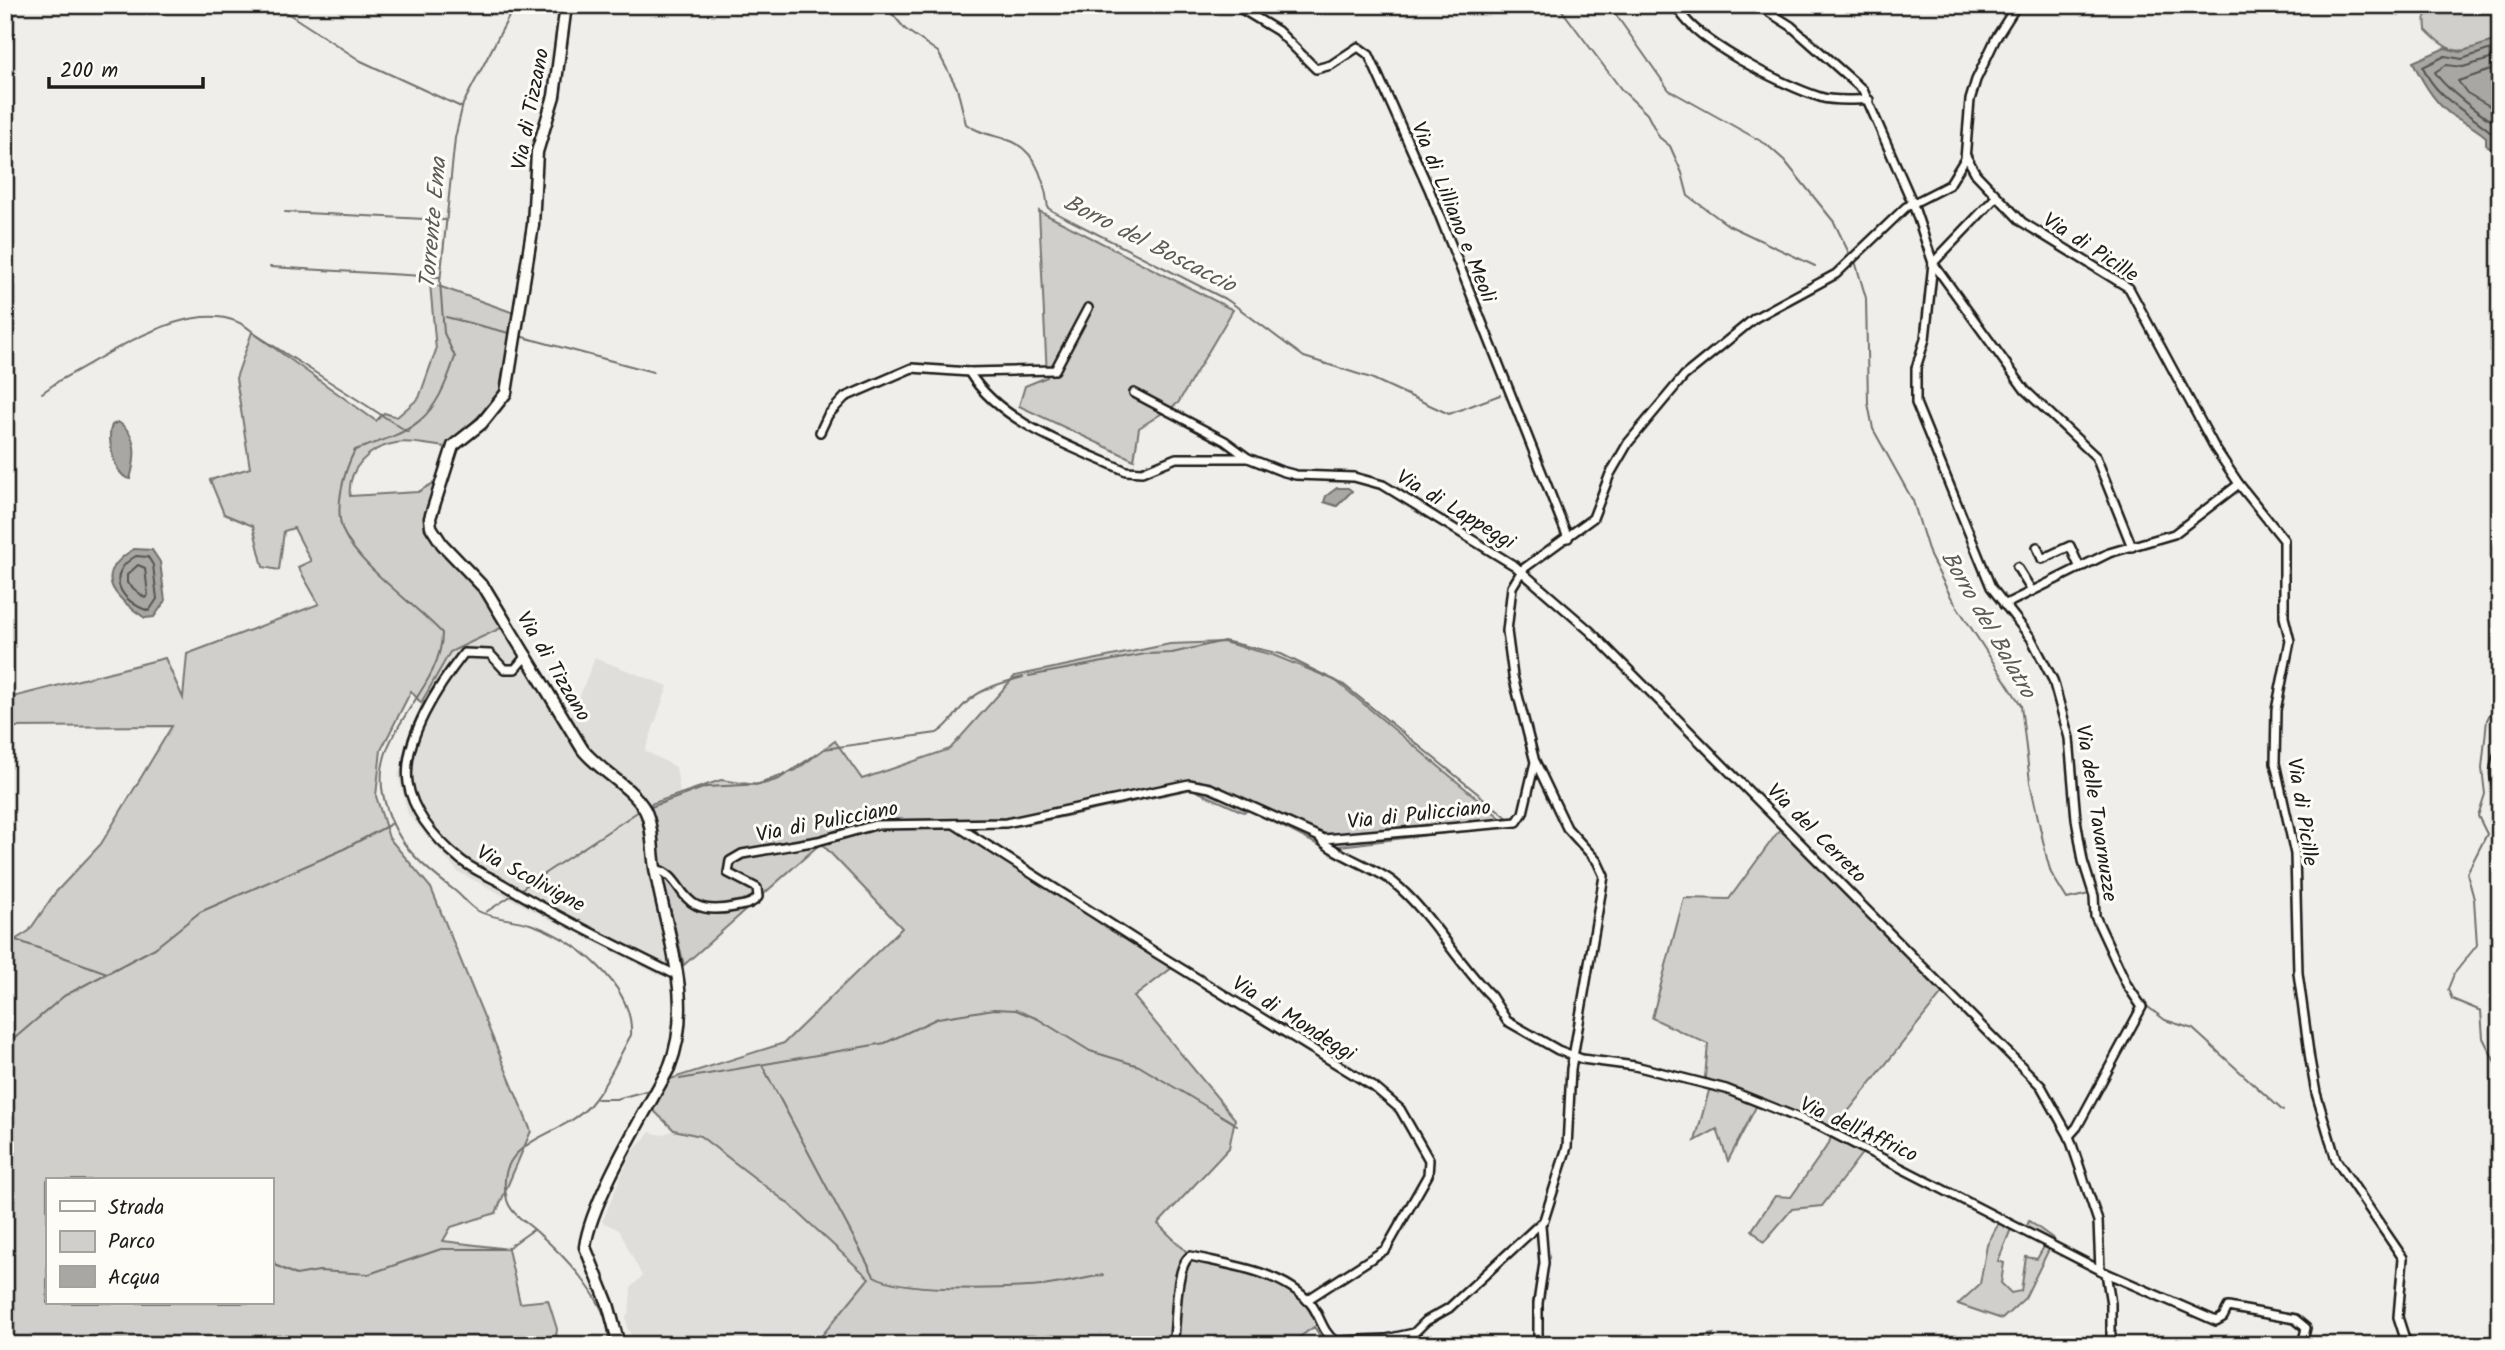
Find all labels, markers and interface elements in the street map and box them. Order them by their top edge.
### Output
street label: Via di Tizzano [503,45,559,173]
scale bar [49,46,203,90]
text: 200 m [60,55,118,88]
street label: Via di Lilliano e Meoli [1401,117,1504,309]
water label: Torrente Ema [410,154,458,290]
water label: Borro del Boscaccio [1057,186,1243,304]
street label: Via di Picille [2036,205,2145,292]
street label: Via di Lappeggi [1389,462,1522,559]
water label: Borro del Balatro [1930,544,2045,707]
street label: Via di Tizzano [507,605,599,728]
street label: Via delle Tavarnuzze [2065,723,2126,905]
street label: Via di Picille [2277,756,2326,869]
street label: Via del Cerreto [1758,776,1874,892]
street label: Via di Pulicciano [1346,792,1493,839]
street label: Via di Pulicciano [753,793,901,852]
street label: Via Scolivigne [470,837,591,922]
street label: Via di Mondeggi [1225,968,1362,1071]
street label: Via dell'Affrico [1794,1089,1923,1172]
legend [46,1178,273,1304]
text: Strada [108,1192,164,1225]
text: Parco [108,1226,155,1259]
text: Acqua [108,1262,160,1295]

